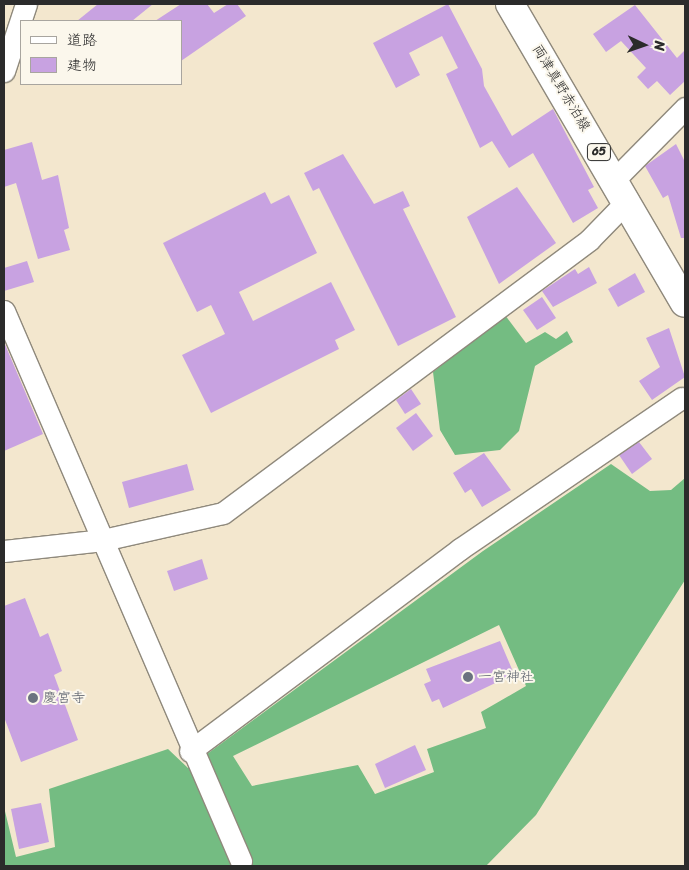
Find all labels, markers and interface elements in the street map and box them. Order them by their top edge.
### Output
legend [20,20,182,85]
north arrow [619,20,669,70]
text: 道路 [67,27,97,53]
text: N [647,40,672,51]
street label: 両津真野赤泊線 [529,42,593,134]
text: 建物 [67,52,97,78]
road number: 65 [586,142,612,162]
place label: 一宮神社 [478,669,534,685]
marker: 一宮神社 [462,671,474,683]
place label: 慶宮寺 [43,690,85,706]
marker: 慶宮寺 [27,692,39,704]

